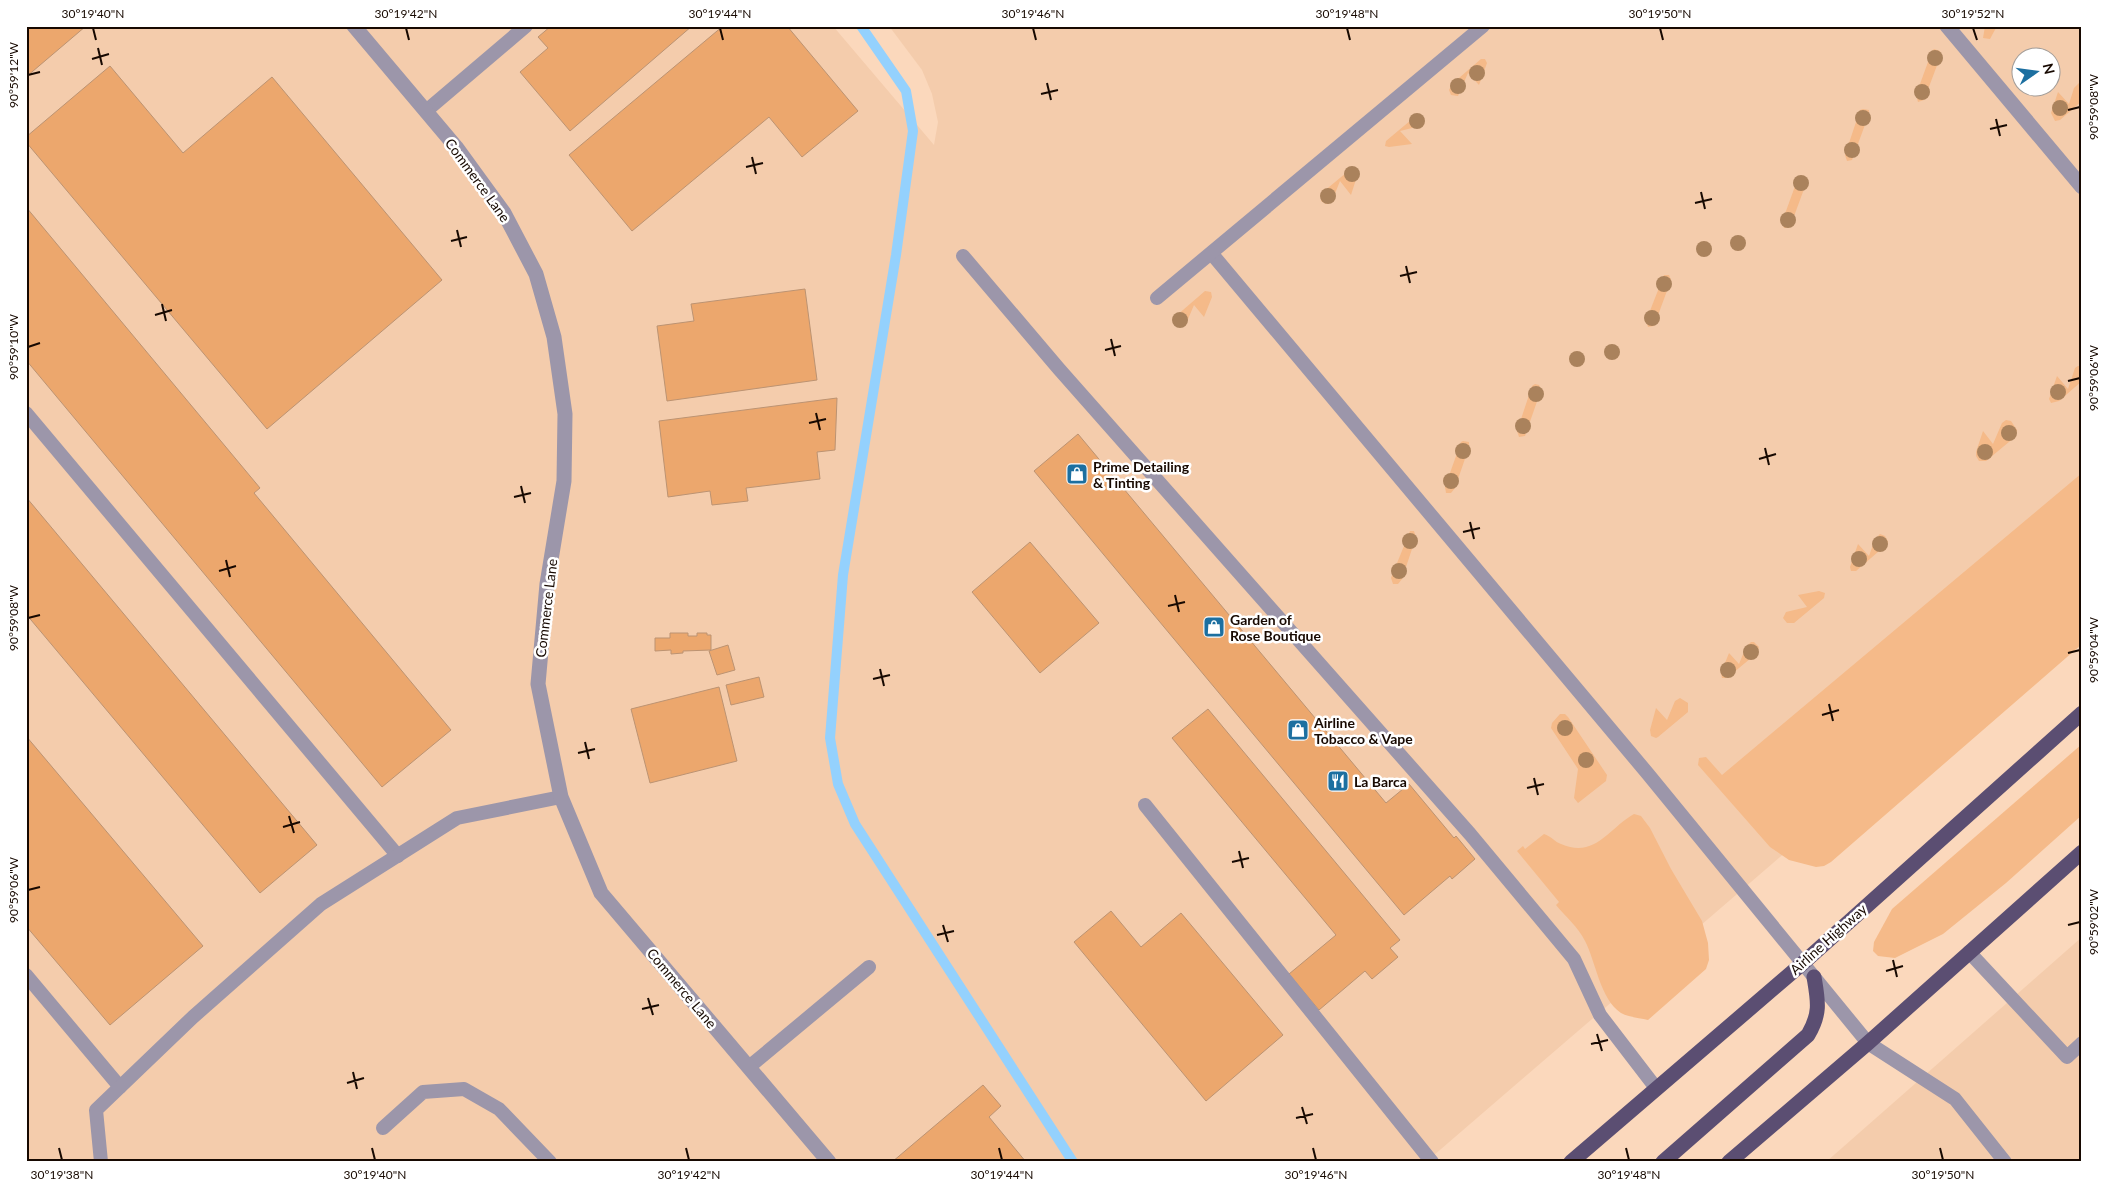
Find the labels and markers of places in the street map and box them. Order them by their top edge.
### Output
place label: Prime Detailing & Tinting [1093,458,1190,491]
shop icon: Prime Detailing & Tinting [1065,462,1089,486]
place label: Garden of Rose Boutique [1230,611,1322,644]
shop icon: Garden of Rose Boutique [1202,615,1226,639]
place label: Airline Tobacco & Vape [1313,714,1413,747]
shop icon: Airline Tobacco & Vape [1286,718,1310,742]
restaurant icon: La Barca [1326,769,1350,793]
place label: La Barca [1354,773,1407,790]

